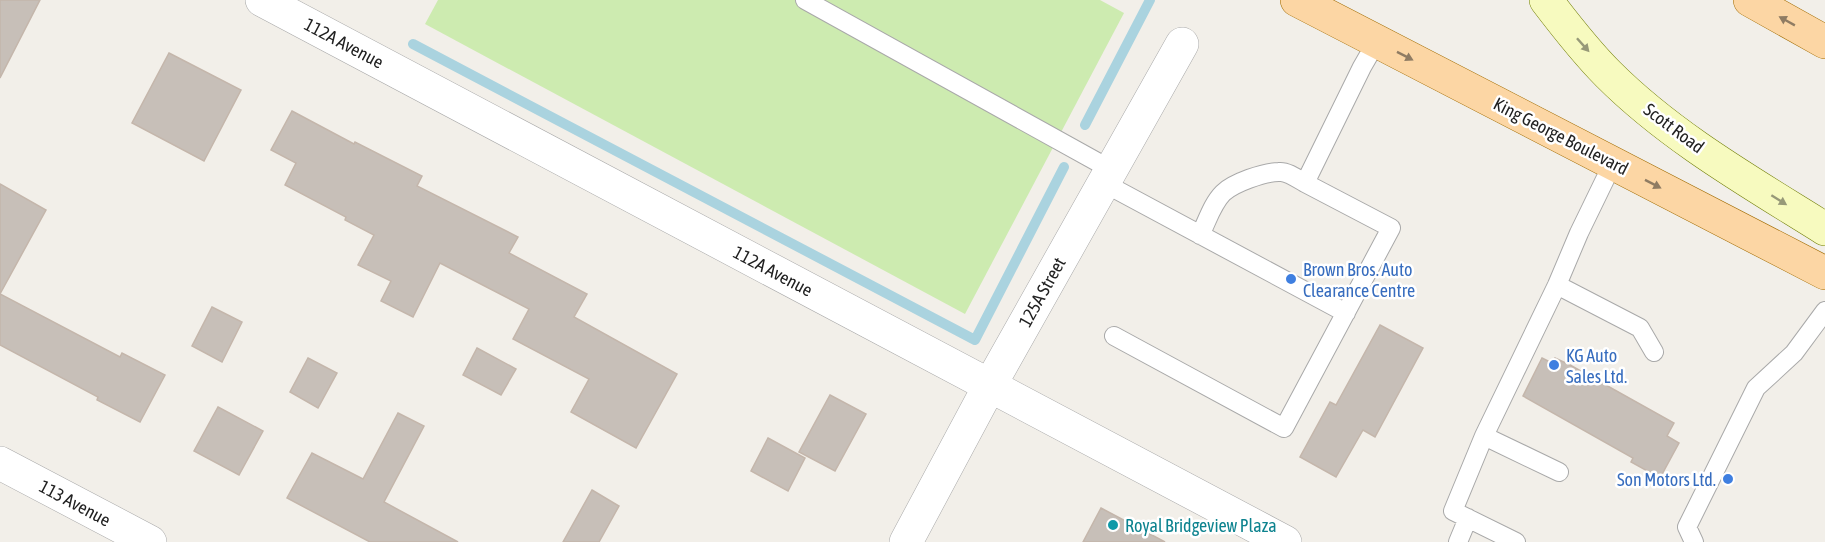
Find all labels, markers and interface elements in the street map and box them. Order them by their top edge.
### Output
street label: 112A Avenue [301,13,387,73]
one-way arrow [1779,16,1796,26]
one-way arrow [1576,38,1590,53]
one-way arrow [1397,51,1414,61]
street label: King George Boulevard [1490,93,1632,179]
street label: Scott Road [1640,99,1708,157]
one-way arrow [1644,178,1662,188]
one-way arrow [1771,194,1787,205]
street label: 112A Avenue [730,241,816,301]
street label: 125A Street [1014,254,1070,330]
place label: Brown Bros. Auto Clearance Centre [1303,259,1415,301]
marker: Brown Bros. Auto Clearance Centre [1284,272,1298,286]
place label: KG Auto Sales Ltd. [1566,345,1627,387]
marker: KG Auto Sales Ltd. [1547,358,1561,372]
place label: Son Motors Ltd. [1617,469,1716,490]
marker: Son Motors Ltd. [1721,472,1735,486]
street label: 113 Avenue [36,475,114,531]
place label: Royal Bridgeview Plaza [1125,515,1277,536]
marker: Royal Bridgeview Plaza [1106,518,1120,532]

